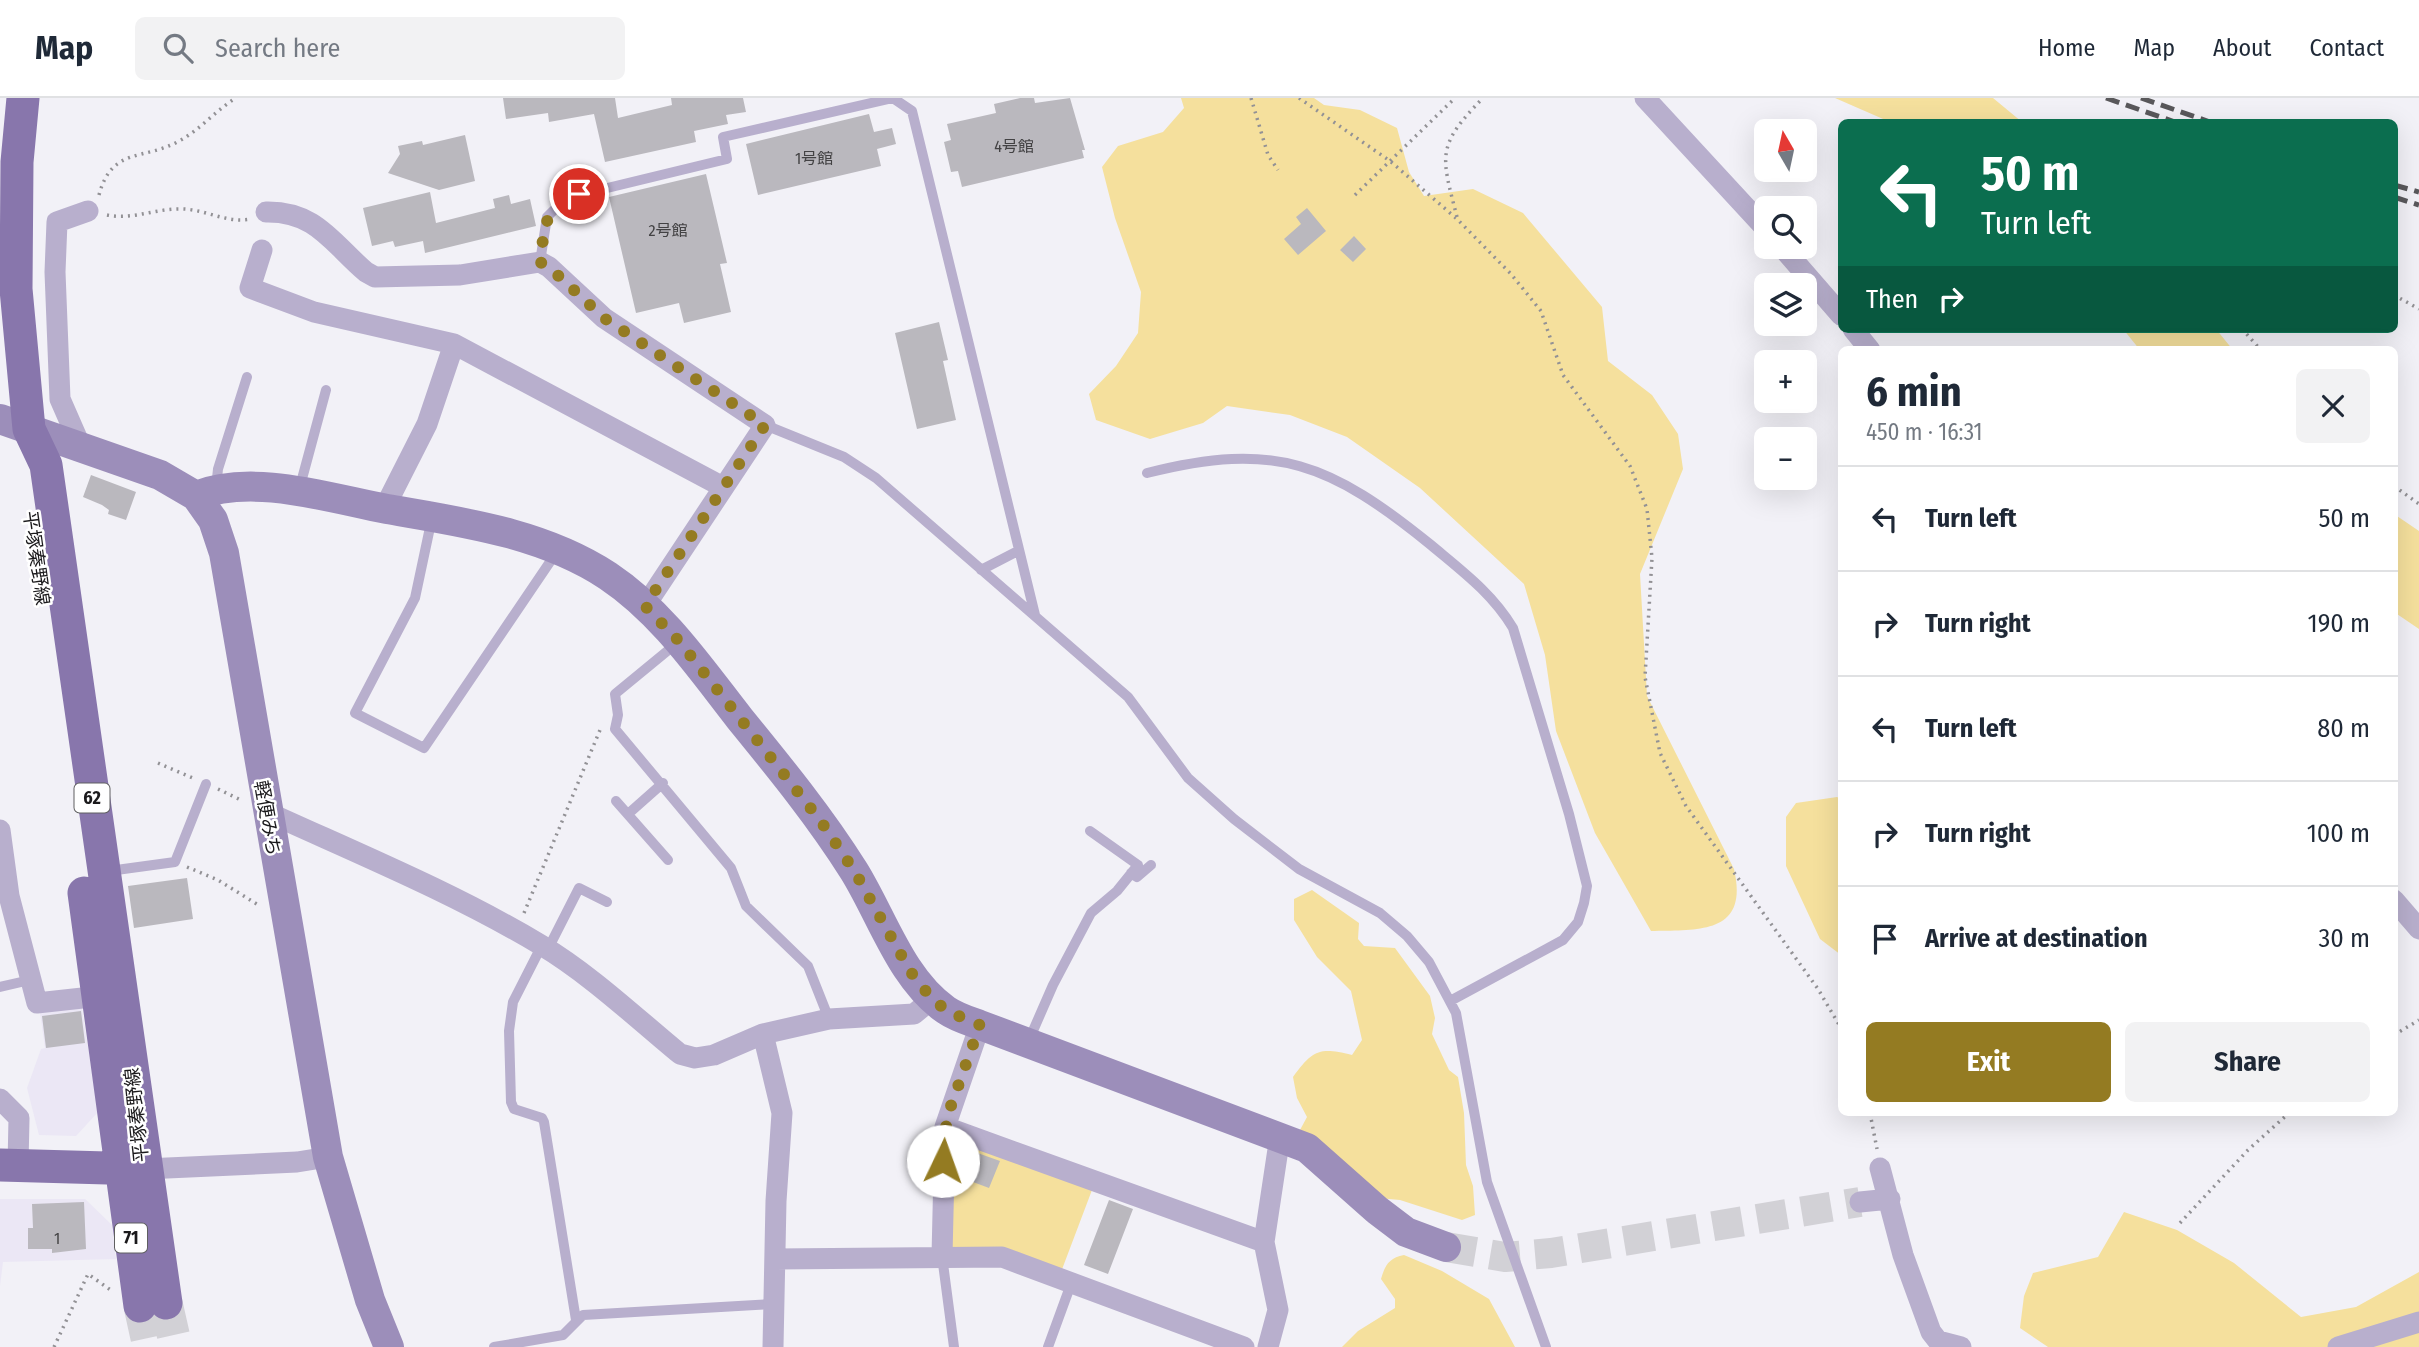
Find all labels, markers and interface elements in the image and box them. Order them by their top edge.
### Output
search box [135,17,625,80]
text: Map [35,28,93,68]
icon: search [159,29,197,67]
text: Search here [215,33,340,64]
text: Home [2038,34,2095,62]
text: Map [2133,34,2175,62]
text: About [2213,34,2271,62]
text: Contact [2309,34,2384,62]
north arrow [1754,119,1816,182]
map controls [1754,119,1817,490]
house number: 4号館 [994,137,1034,156]
text: 50 m [1981,144,2079,203]
icon: left [1866,147,1957,238]
house number: 1号館 [795,149,833,168]
pin [549,164,609,224]
icon: arrive [560,175,598,213]
button: search [1754,196,1817,259]
text: Turn left [1981,204,2091,242]
house number: 2号館 [648,221,688,240]
button: layers [1754,273,1817,336]
icon: right [1932,280,1970,318]
text: Then [1866,284,1918,315]
button: + [1754,350,1817,413]
text: 6 min [1866,367,1962,417]
button: close [2296,369,2370,443]
text: 450 m · 16:31 [1866,418,1982,446]
button: − [1754,427,1817,490]
icon: left [1866,500,1904,538]
text: Turn left [1925,503,2017,534]
text: 50 m [2318,503,2370,534]
street label: 平塚秦野線 [19,509,55,607]
icon: right [1866,605,1904,643]
text: Turn right [1925,608,2031,639]
text: 190 m [2308,608,2370,639]
icon: left [1866,710,1904,748]
text: Turn left [1925,713,2017,744]
text: 80 m [2317,713,2370,744]
street label: 軽便みち [250,779,285,858]
road number: 62 [74,784,110,812]
icon: right [1866,815,1904,853]
text: Turn right [1925,818,2031,849]
text: 100 m [2307,818,2370,849]
icon: arrive [1866,920,1904,958]
text: Arrive at destination [1925,923,2148,954]
text: 30 m [2319,923,2370,954]
button: Exit [1866,1022,2111,1102]
button: Share [2125,1022,2370,1102]
street label: 平塚秦野線 [120,1066,153,1163]
position arrow [906,1124,980,1198]
road number: 71 [115,1224,147,1252]
house number: 1 [54,1229,60,1248]

